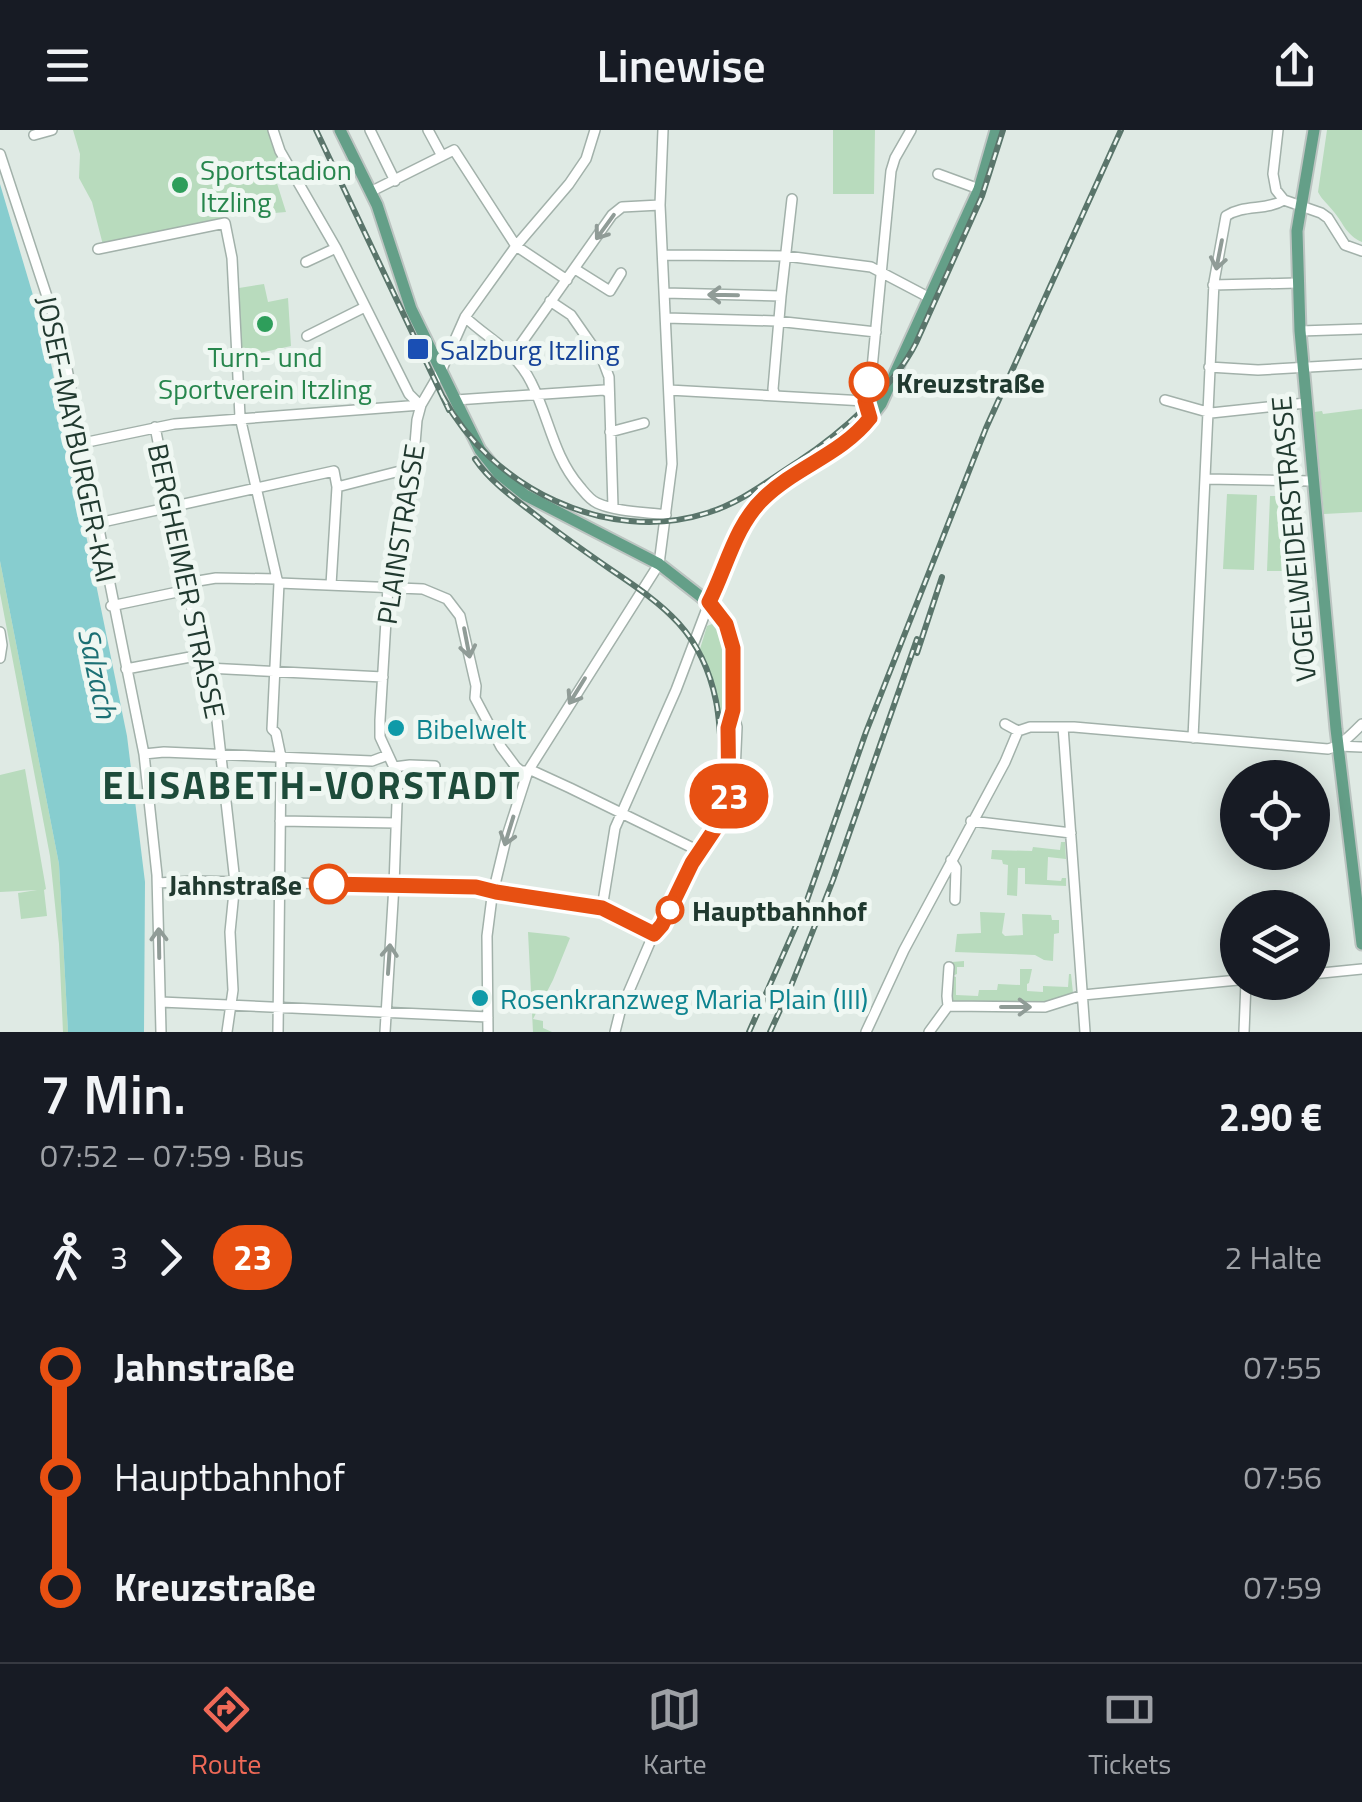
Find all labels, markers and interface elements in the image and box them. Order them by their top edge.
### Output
text: Linewise [596,31,766,99]
icon: menu [40,38,95,93]
icon: share [1267,38,1322,93]
place label: Sportstadion Itzling [200,148,352,223]
marker: Sportstadion Itzling [169,174,191,196]
one-way arrow [594,213,615,240]
one-way arrow [1208,238,1227,270]
one-way arrow [707,285,739,304]
street label: JOSEF-MAYBURGER-KAI [26,292,128,586]
marker: Turn- und Sportverein Itzling [254,313,276,335]
place label: Salzburg Itzling [440,328,620,371]
place label: Turn- und Sportverein Itzling [158,335,372,410]
marker: Salzburg Itzling [405,336,431,362]
place label: Kreuzstraße [896,361,1045,404]
marker: Kreuzstraße [850,363,888,401]
street label: VOGELWEIDERSTRASSE [1259,394,1327,684]
street label: BERGHEIMER STRASSE [137,439,237,723]
street label: PLAINSTRASSE [365,441,435,627]
water label: Salzach [66,624,130,723]
one-way arrow [459,626,478,658]
one-way arrow [567,676,587,705]
place label: Bibelwelt [416,707,527,750]
marker: Bibelwelt [385,717,407,739]
district label: ELISABETH-VORSTADT [102,756,522,814]
map controls [1220,760,1330,1000]
button: locate [1220,760,1330,870]
line badge: 23 [684,764,774,828]
text: 23 [709,769,749,823]
one-way arrow [499,814,517,846]
place label: Jahnstraße [169,863,302,906]
marker: Jahnstraße [310,865,348,903]
place label: Hauptbahnhof [692,889,867,932]
button: layers [1220,890,1330,1000]
marker: Hauptbahnhof [657,897,683,923]
one-way arrow [150,927,169,959]
one-way arrow [380,943,399,975]
place label: Rosenkranzweg Maria Plain (III) [500,977,868,1020]
marker: Rosenkranzweg Maria Plain (III) [469,987,491,1009]
one-way arrow [1000,998,1032,1016]
text: 7 Min. [40,1052,186,1135]
text: 2.90 € [1219,1088,1322,1146]
text: 07:52 – 07:59 · Bus [40,1131,304,1179]
icon: walk [40,1230,95,1285]
icon: forward [143,1230,198,1285]
text: 23 [233,1230,272,1284]
text: 3 [110,1233,128,1281]
text: 2 Halte [1225,1233,1322,1281]
text: Jahnstraße [114,1338,295,1396]
text: 07:55 [1243,1343,1322,1391]
text: Hauptbahnhof [114,1448,345,1506]
text: 07:56 [1243,1453,1322,1501]
text: Kreuzstraße [114,1558,316,1616]
text: 07:59 [1243,1563,1322,1611]
tab: Route [191,1682,261,1785]
tab: Karte [643,1682,707,1785]
tab: Tickets [1088,1682,1171,1785]

